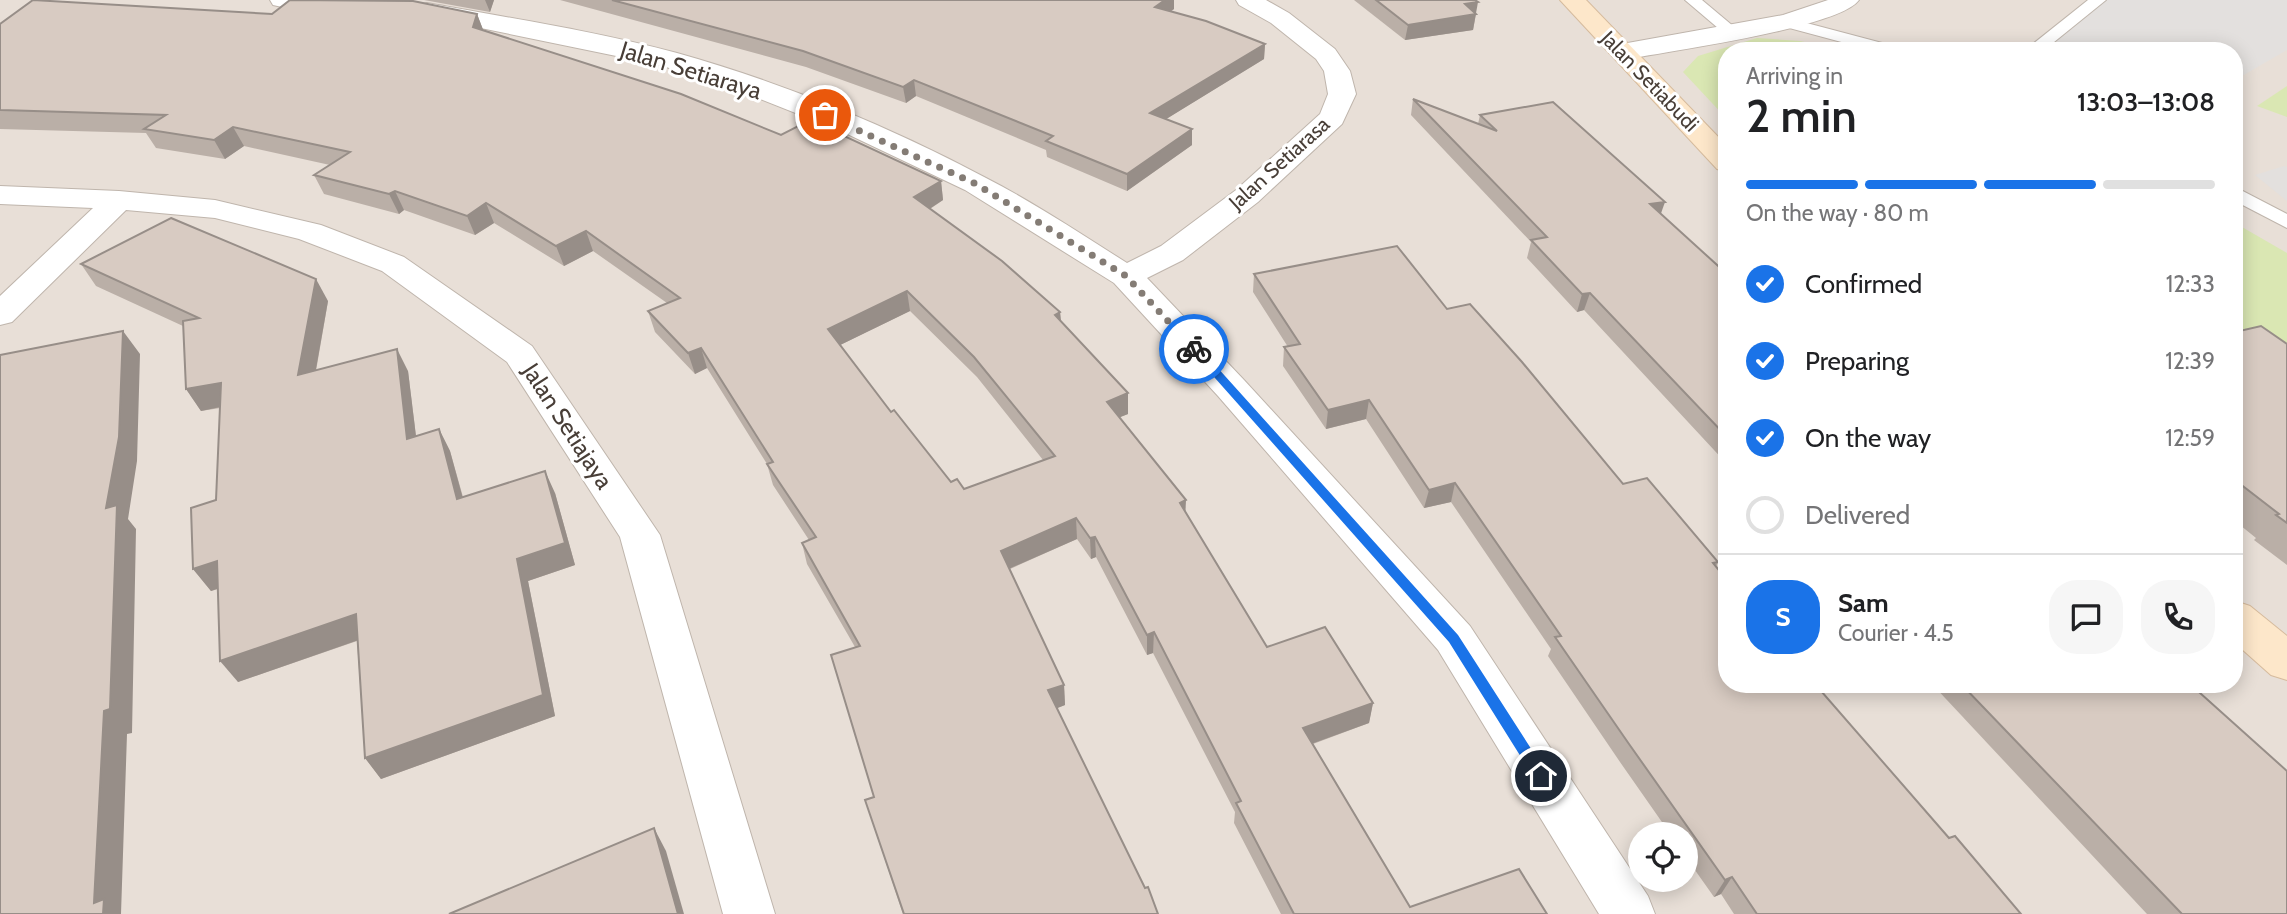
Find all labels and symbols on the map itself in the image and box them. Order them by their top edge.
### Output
street label: Jalan Setiabudi [1595,25,1704,136]
street label: Jalan Setiaraya [616,34,766,105]
pin [795,85,855,145]
street label: Jalan Setiarasa [1223,111,1334,215]
courier [1159,314,1229,384]
street label: Jalan Setiajaya [516,357,620,495]
pin [1511,746,1571,806]

